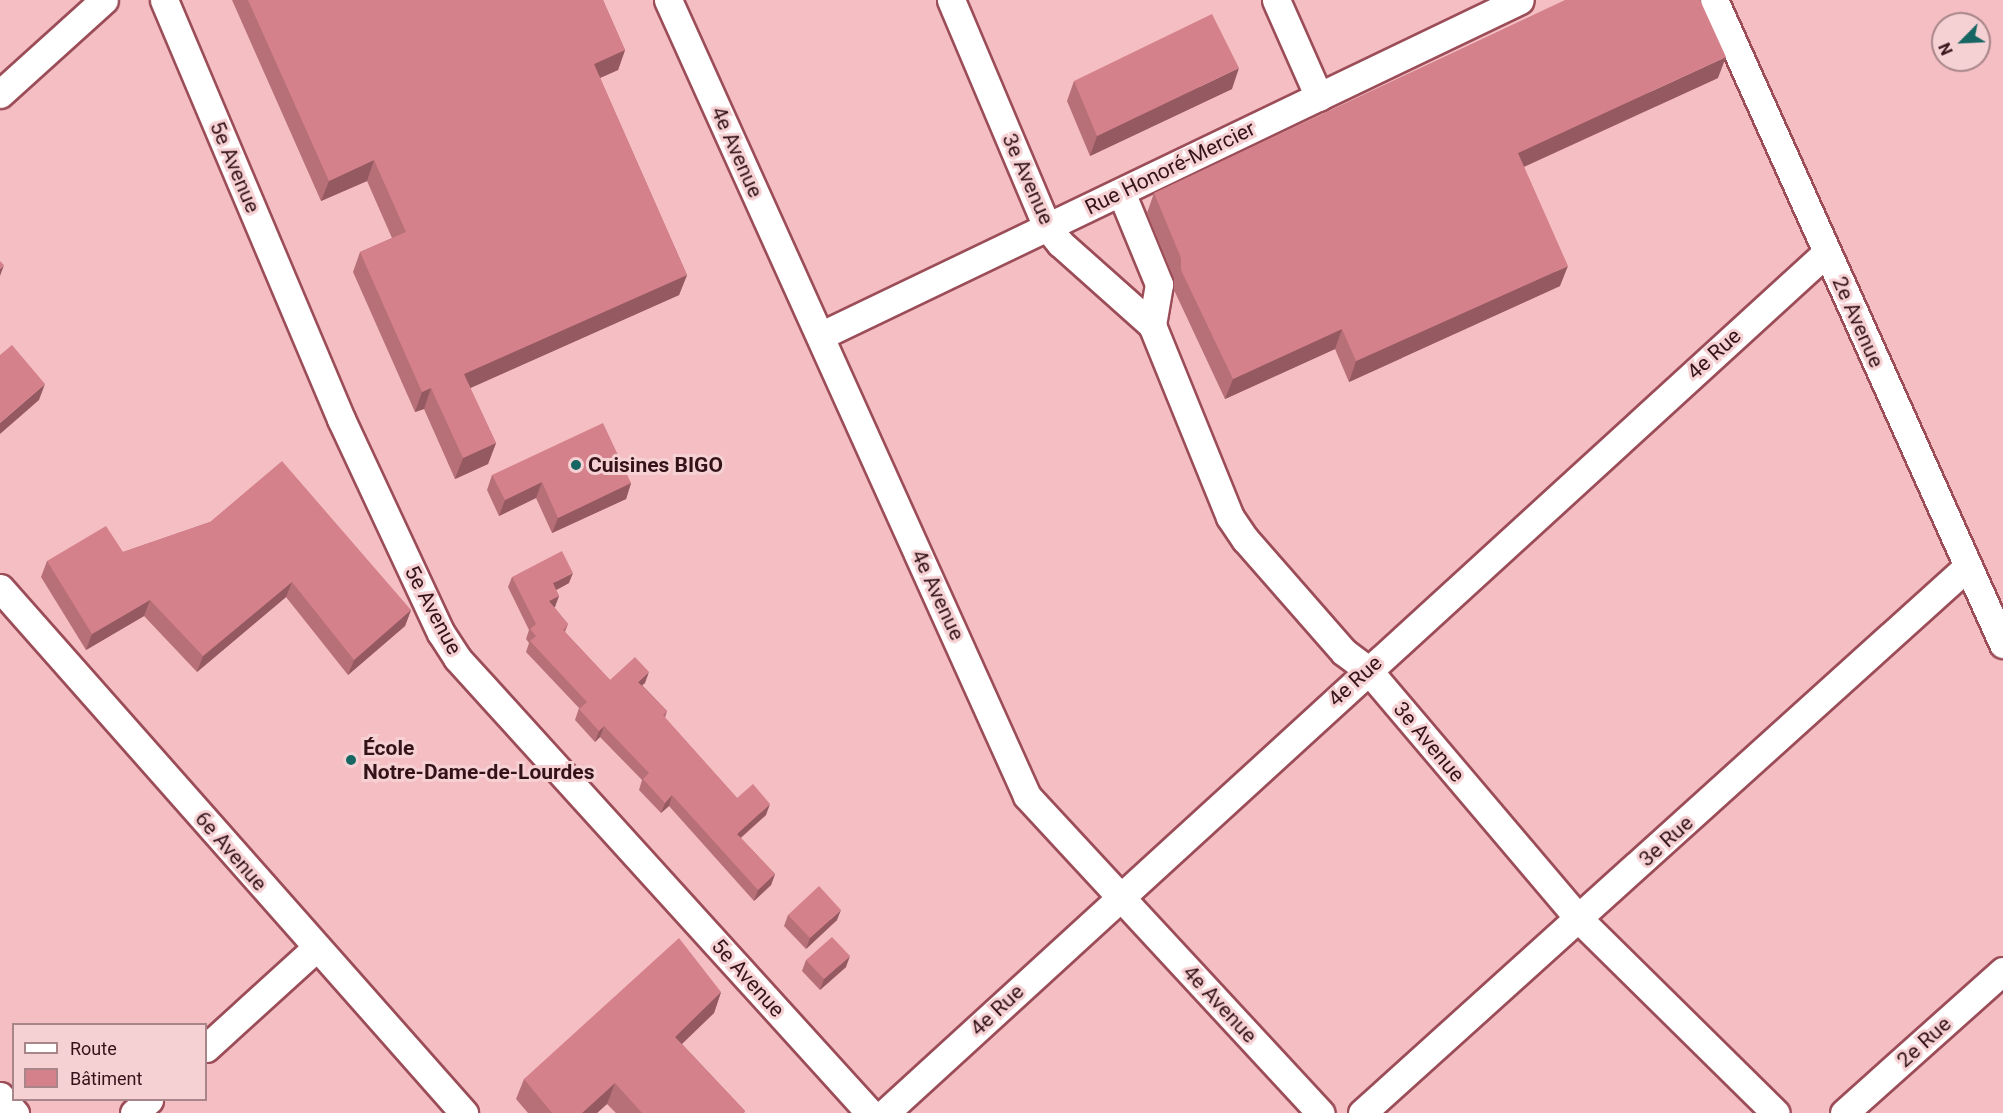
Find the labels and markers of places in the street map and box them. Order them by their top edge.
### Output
place label: Cuisines BIGO [588,452,723,478]
marker: Cuisines BIGO [569,458,583,472]
place label: École Notre-Dame-de-Lourdes [363,735,594,785]
marker: École Notre-Dame-de-Lourdes [344,753,358,767]

